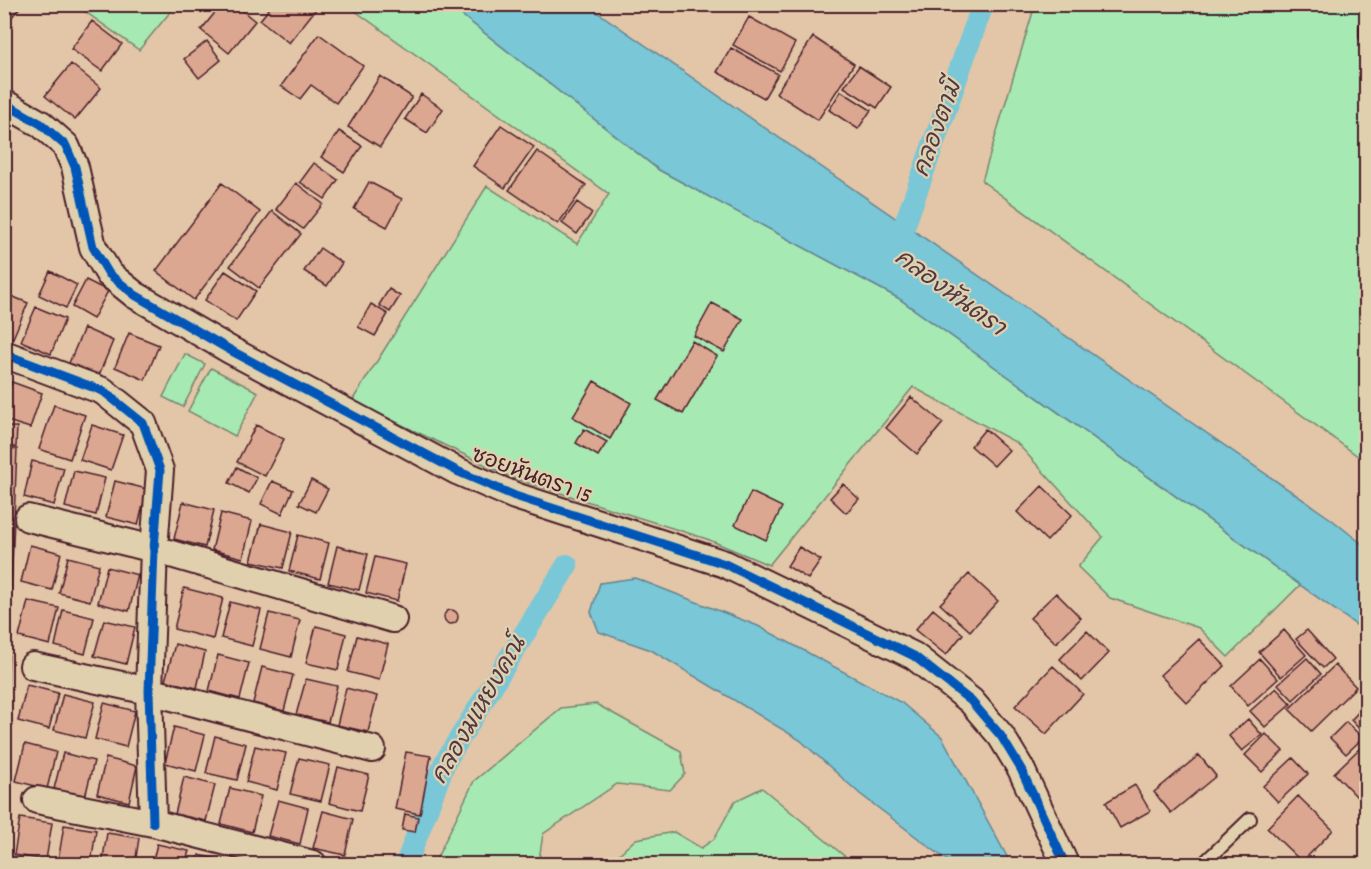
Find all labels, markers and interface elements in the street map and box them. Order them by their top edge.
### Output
water label: คลองตามี [905,71,974,182]
water label: คลองหันตรา [887,242,1013,347]
street label: ซอยหันตรา 15 [466,441,596,513]
water label: คลองมเหยงคณ์ [422,626,538,791]

